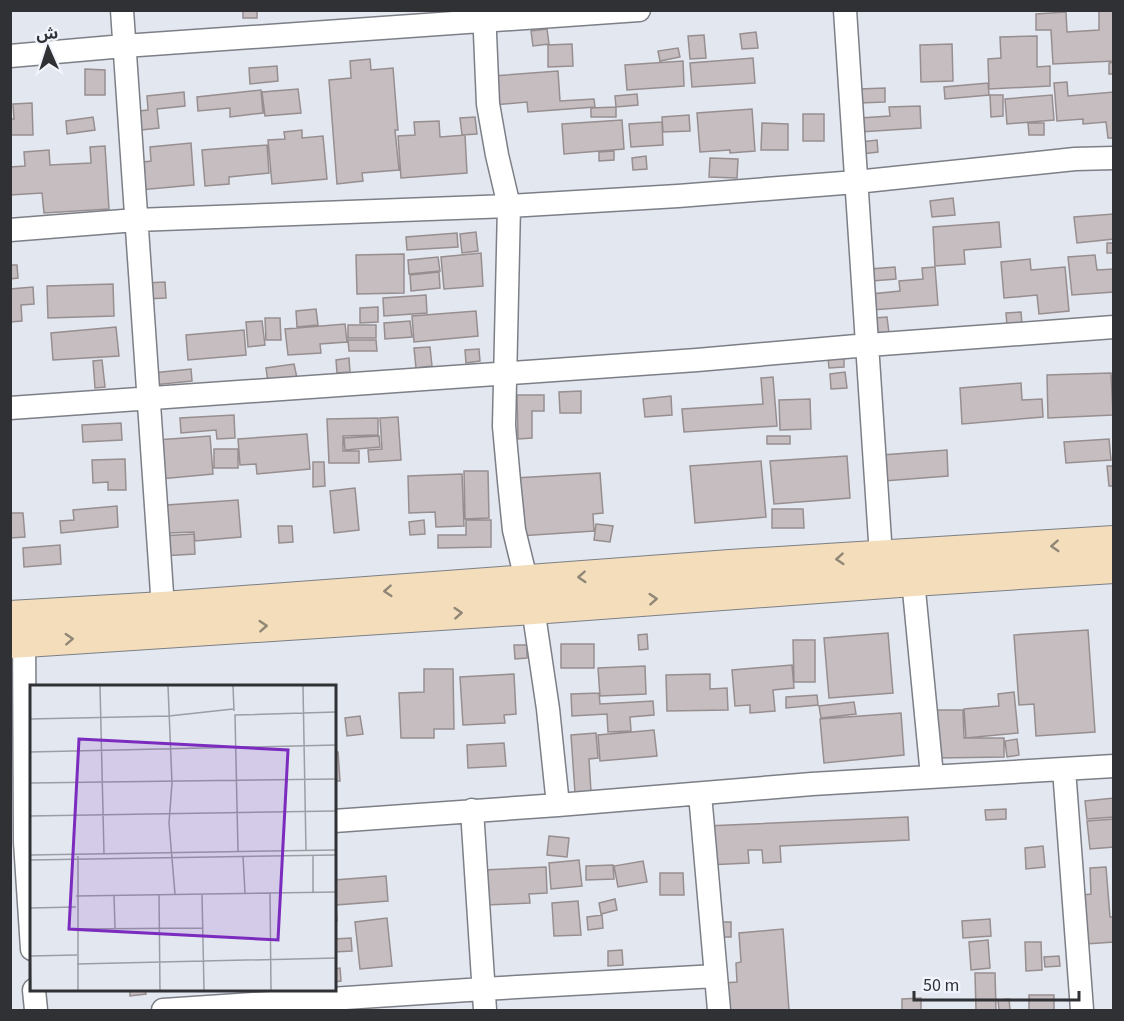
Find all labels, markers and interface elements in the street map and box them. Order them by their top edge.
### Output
north arrow [18,18,78,78]
text: ش [36,22,59,46]
one-way arrow [1051,539,1060,552]
one-way arrow [835,552,844,565]
one-way arrow [578,570,587,583]
one-way arrow [383,584,392,597]
one-way arrow [648,593,657,606]
one-way arrow [454,606,463,619]
one-way arrow [259,620,268,633]
one-way arrow [64,632,73,645]
inset map [30,685,336,991]
scale bar [914,964,1079,1002]
text: 50 m [923,973,959,998]

